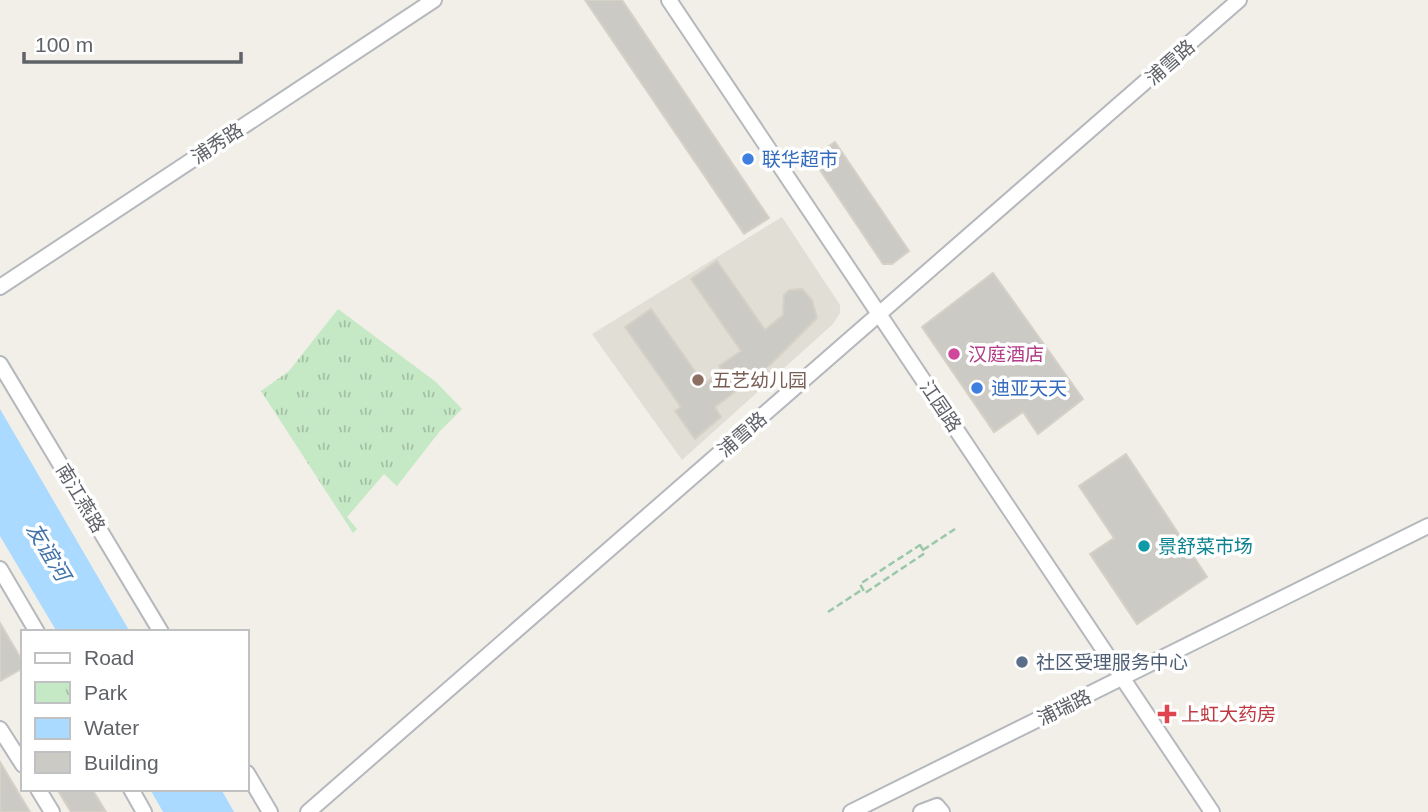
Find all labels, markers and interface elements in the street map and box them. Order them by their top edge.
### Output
scale bar [24,21,242,65]
text: 100 m [35,33,93,56]
street label: 浦雪路 [1142,36,1199,89]
street label: 浦秀路 [188,119,247,168]
place label: 联华超市 [762,149,838,170]
marker: 联华超市 [740,151,756,167]
place label: 汉庭酒店 [968,344,1044,365]
marker: 汉庭酒店 [946,346,962,362]
place label: 五艺幼儿园 [712,370,807,391]
marker: 五艺幼儿园 [690,372,706,388]
street label: 江园路 [916,377,965,436]
place label: 迪亚天天 [991,378,1067,399]
marker: 迪亚天天 [969,380,985,396]
street label: 浦雪路 [714,408,771,461]
street label: 南江燕路 [52,460,109,536]
water label: 友谊河 [22,519,77,588]
place label: 景舒菜市场 [1158,536,1253,557]
marker: 景舒菜市场 [1136,538,1152,554]
legend [21,630,248,791]
text: Road [84,646,134,669]
place label: 社区受理服务中心 [1036,652,1188,673]
marker: 社区受理服务中心 [1014,654,1030,670]
text: Park [84,681,128,704]
street label: 浦瑞路 [1034,686,1094,729]
place label: 上虹大药房 [1181,704,1276,725]
marker: 上虹大药房 [1159,706,1175,722]
text: Water [84,716,139,739]
text: Building [84,751,159,774]

